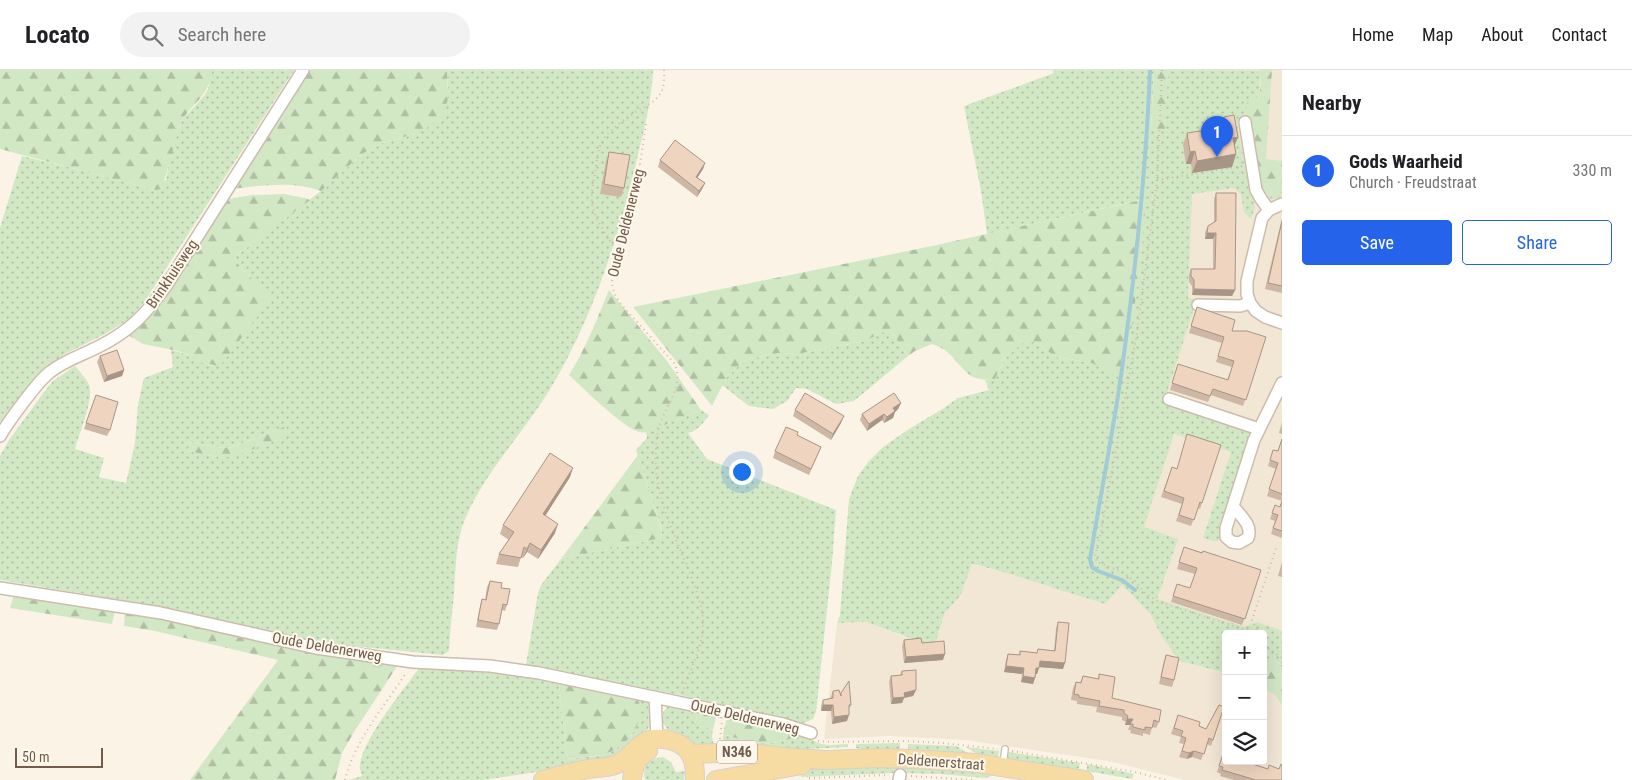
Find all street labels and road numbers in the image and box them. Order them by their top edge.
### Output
street label: Oude Deldenerweg [604,167,648,279]
street label: Brinkhuisweg [142,236,202,312]
street label: Oude Deldenerweg [271,629,383,665]
street label: Oude Deldenerweg [689,696,801,738]
road number: N346 [717,740,757,764]
street label: Deldenerstraat [897,750,985,774]

